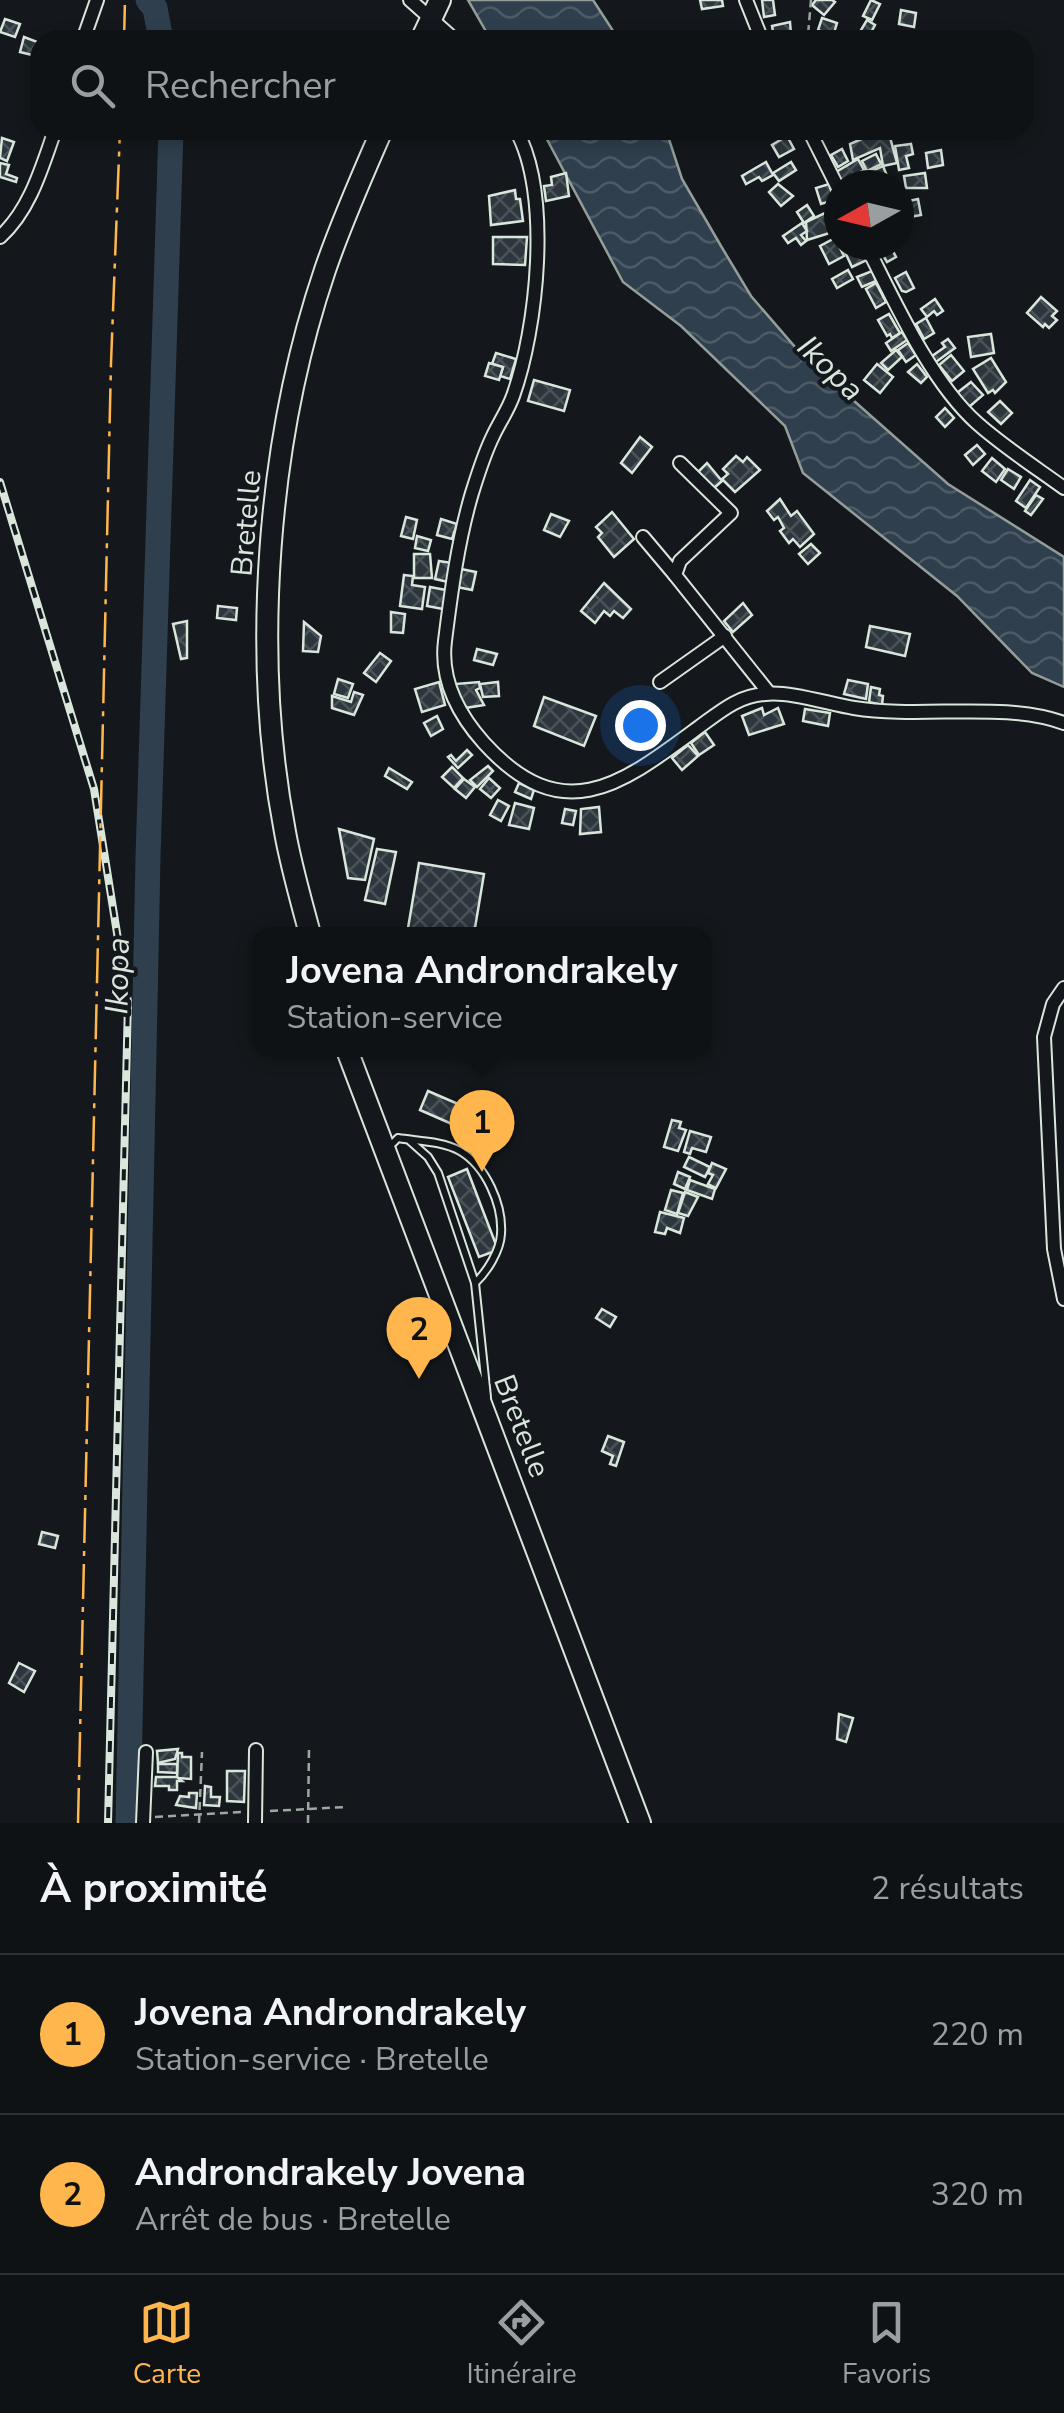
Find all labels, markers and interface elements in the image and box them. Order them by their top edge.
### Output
search box [30,30,1034,140]
icon: search [65,58,120,113]
text: Rechercher [145,60,336,111]
north arrow [824,170,914,260]
water label: Ikopa [788,326,873,411]
street label: Bretelle [221,468,272,578]
your location [615,700,666,751]
popup [252,927,712,1057]
water label: Ikopa [95,937,140,1015]
text: Jovena Androndrakely [286,945,678,996]
text: Station-service [286,996,503,1039]
pin: 1 [450,1090,514,1172]
pin: 2 [386,1296,452,1379]
street label: Bretelle [483,1369,560,1483]
text: À proximité [40,1860,267,1917]
text: 2 résultats [871,1867,1024,1910]
text: Jovena Androndrakely [135,1987,526,2038]
text: 1 [63,2013,82,2056]
text: 220 m [931,2013,1024,2056]
text: Station-service · Bretelle [135,2038,489,2081]
text: Androndrakely Jovena [135,2147,526,2198]
text: 2 [63,2173,82,2216]
text: 320 m [931,2173,1024,2216]
text: Arrêt de bus · Bretelle [135,2198,451,2241]
tab: Carte [133,2295,201,2393]
tab: Itinéraire [467,2295,577,2393]
tab: Favoris [842,2295,931,2393]

